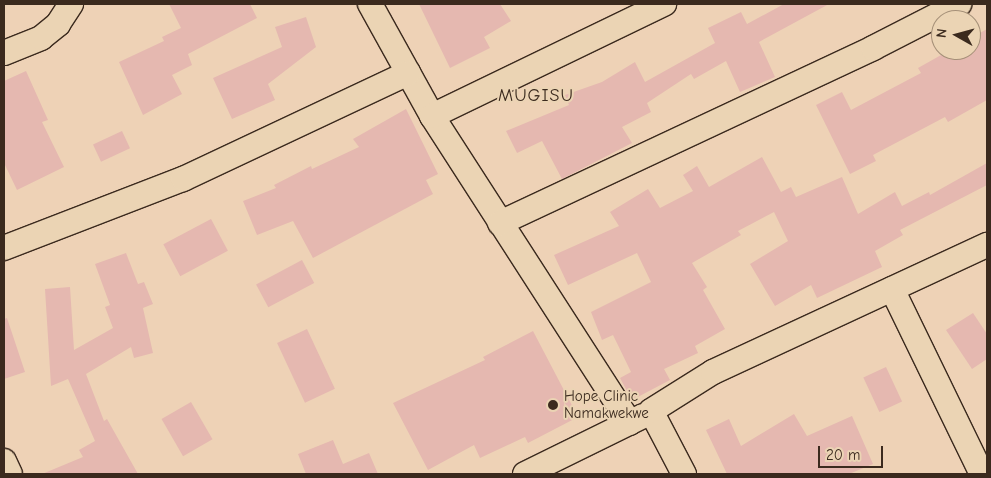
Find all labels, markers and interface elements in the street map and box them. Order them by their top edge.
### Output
north arrow [931,10,981,60]
text: N [933,28,951,39]
district label: MUGISU [497,85,575,107]
place label: Hope Clinic Namakwekwe [564,387,649,422]
marker: Hope Clinic Namakwekwe [546,398,560,412]
scale bar [821,436,886,468]
text: 20 m [826,446,860,464]

